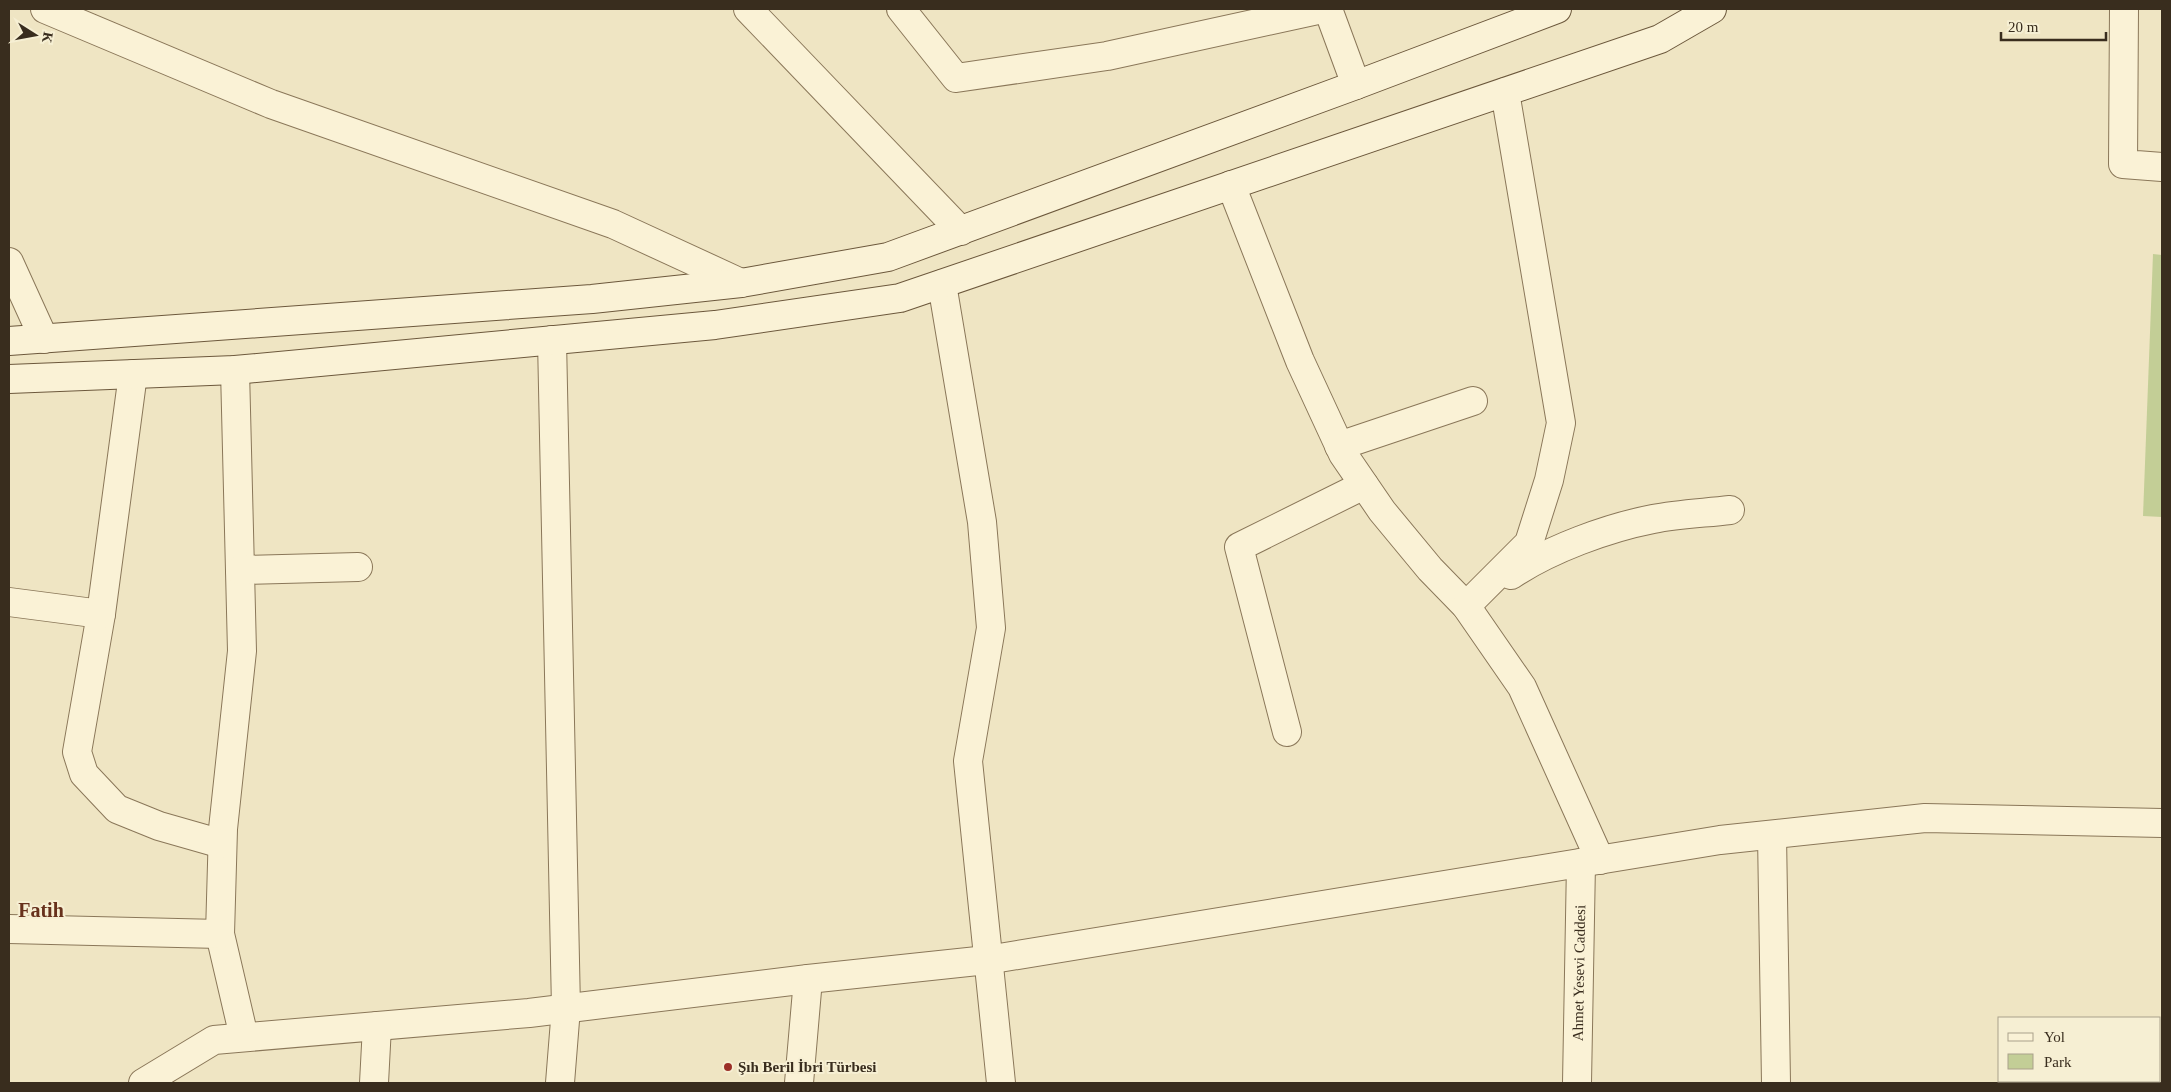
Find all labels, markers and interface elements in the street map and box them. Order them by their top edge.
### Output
north arrow [10,10,60,60]
scale bar [2001,10,2106,42]
text: 20 m [2008,19,2039,35]
text: K [39,31,56,44]
district label: Fatih [18,899,64,921]
street label: Ahmet Yesevi Caddesi [1570,905,1588,1041]
legend [1998,1017,2161,1082]
text: Yol [2044,1029,2065,1045]
text: Park [2044,1054,2072,1070]
place label: Şıh Beril İbri Türbesi [738,1059,877,1075]
marker: Şıh Beril İbri Türbesi [722,1061,734,1073]

